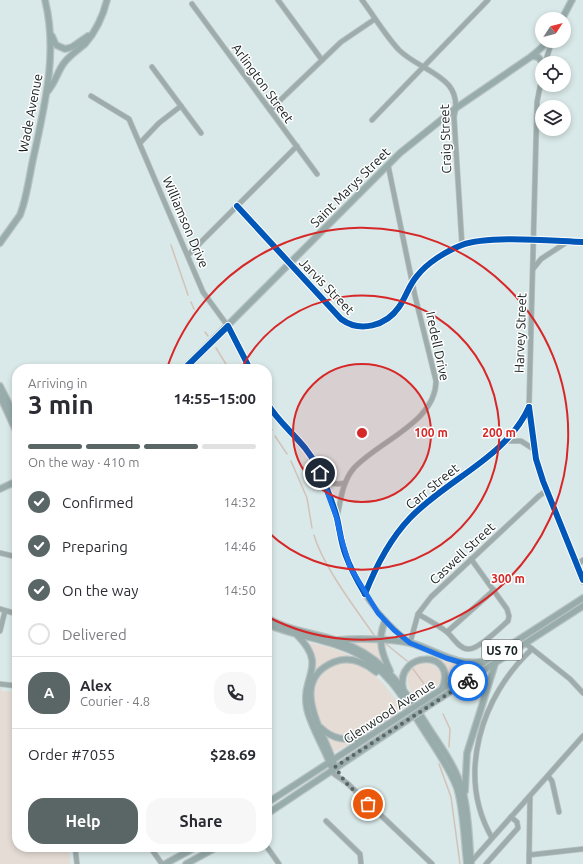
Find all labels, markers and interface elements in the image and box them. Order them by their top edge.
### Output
north arrow [535,12,571,48]
map controls [535,12,571,136]
street label: Arlington Street [230,41,296,125]
button: locate [535,56,571,92]
street label: Wade Avenue [15,72,45,154]
button: layers [535,100,571,136]
street label: Craig Street [437,104,453,174]
street label: Saint Marys Street [307,144,393,230]
street label: Williamson Drive [160,174,212,270]
street label: Jarvis Street [297,255,357,317]
street label: Harvey Street [512,293,528,373]
street label: Iredell Drive [424,310,452,382]
text: Arriving in [28,376,87,390]
text: 3 min [28,390,94,419]
text: 14:55–15:00 [173,390,256,407]
centre of rings [355,426,369,440]
text: 100 m [414,426,448,439]
text: 200 m [482,426,516,439]
text: On the way · 410 m [28,455,140,469]
pin [303,456,337,490]
street label: Carr Street [403,460,461,512]
icon: home [309,462,331,484]
icon: check [28,491,50,513]
text: Confirmed [62,494,134,511]
text: 14:32 [223,495,256,509]
street label: Caswell Street [427,519,497,587]
icon: check [28,535,50,557]
text: Preparing [62,538,128,555]
text: 14:46 [223,539,256,553]
text: 300 m [491,572,525,585]
icon: check [28,579,50,601]
text: On the way [62,582,138,599]
text: 14:50 [223,583,256,597]
text: Delivered [62,626,127,643]
road number: US 70 [482,640,522,660]
courier [448,661,488,701]
icon: bike [457,670,479,692]
button: phone [214,672,256,714]
street label: Glenwood Avenue [341,676,437,746]
text: Alex [80,677,112,694]
text: A [44,684,54,701]
text: Courier · 4.8 [80,694,150,708]
text: Order #7055 [28,746,115,763]
text: $28.69 [210,746,256,763]
pin [351,787,385,821]
icon: bag [357,793,379,815]
button: Help [28,798,138,844]
button: Share [146,798,256,844]

